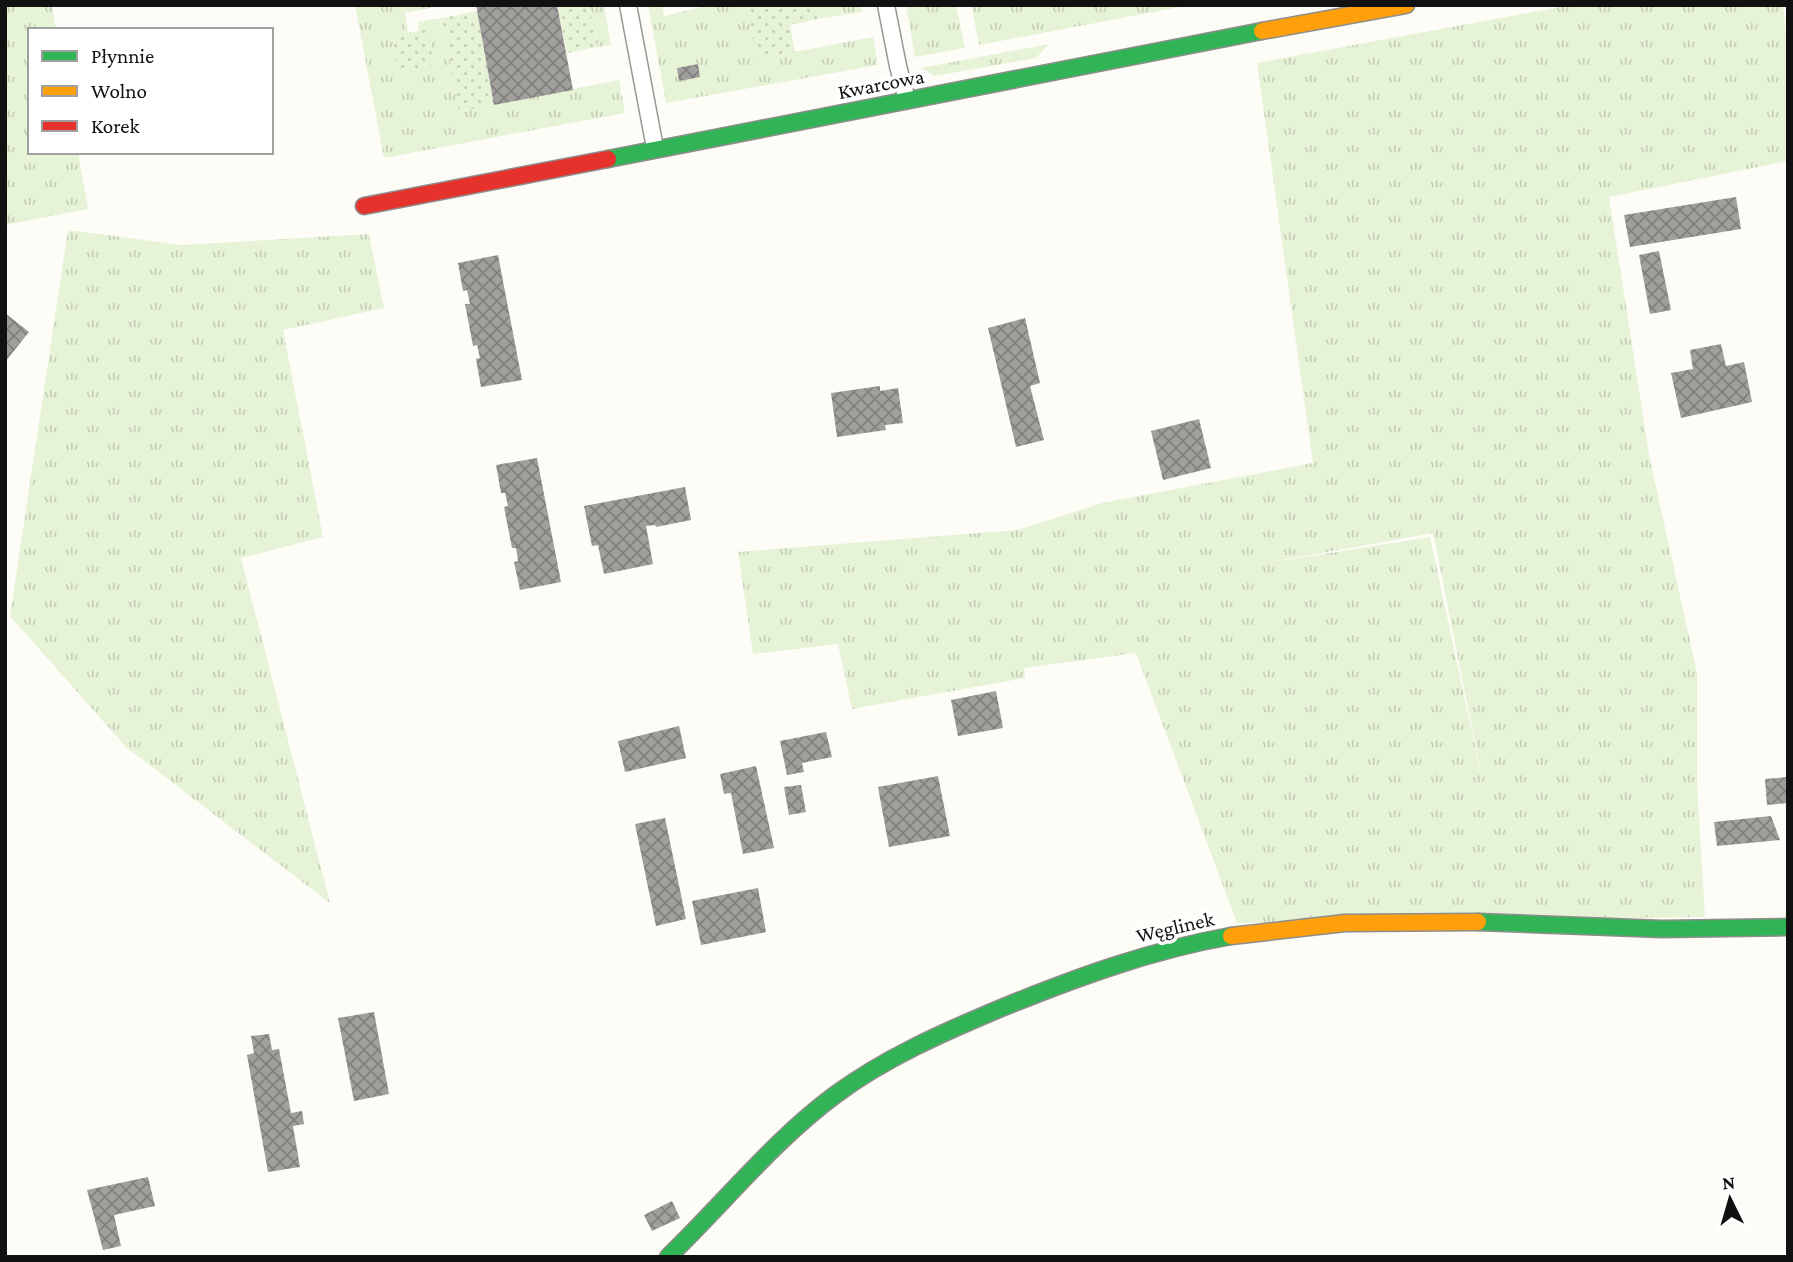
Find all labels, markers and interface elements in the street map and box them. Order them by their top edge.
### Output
legend [28,28,273,154]
text: Płynnie [91,44,154,68]
street label: Kwarcowa [836,64,926,104]
text: Wolno [91,79,147,103]
text: Korek [91,114,140,138]
street label: Węglinek [1134,906,1216,948]
north arrow [1695,1164,1765,1234]
text: N [1721,1172,1736,1194]

